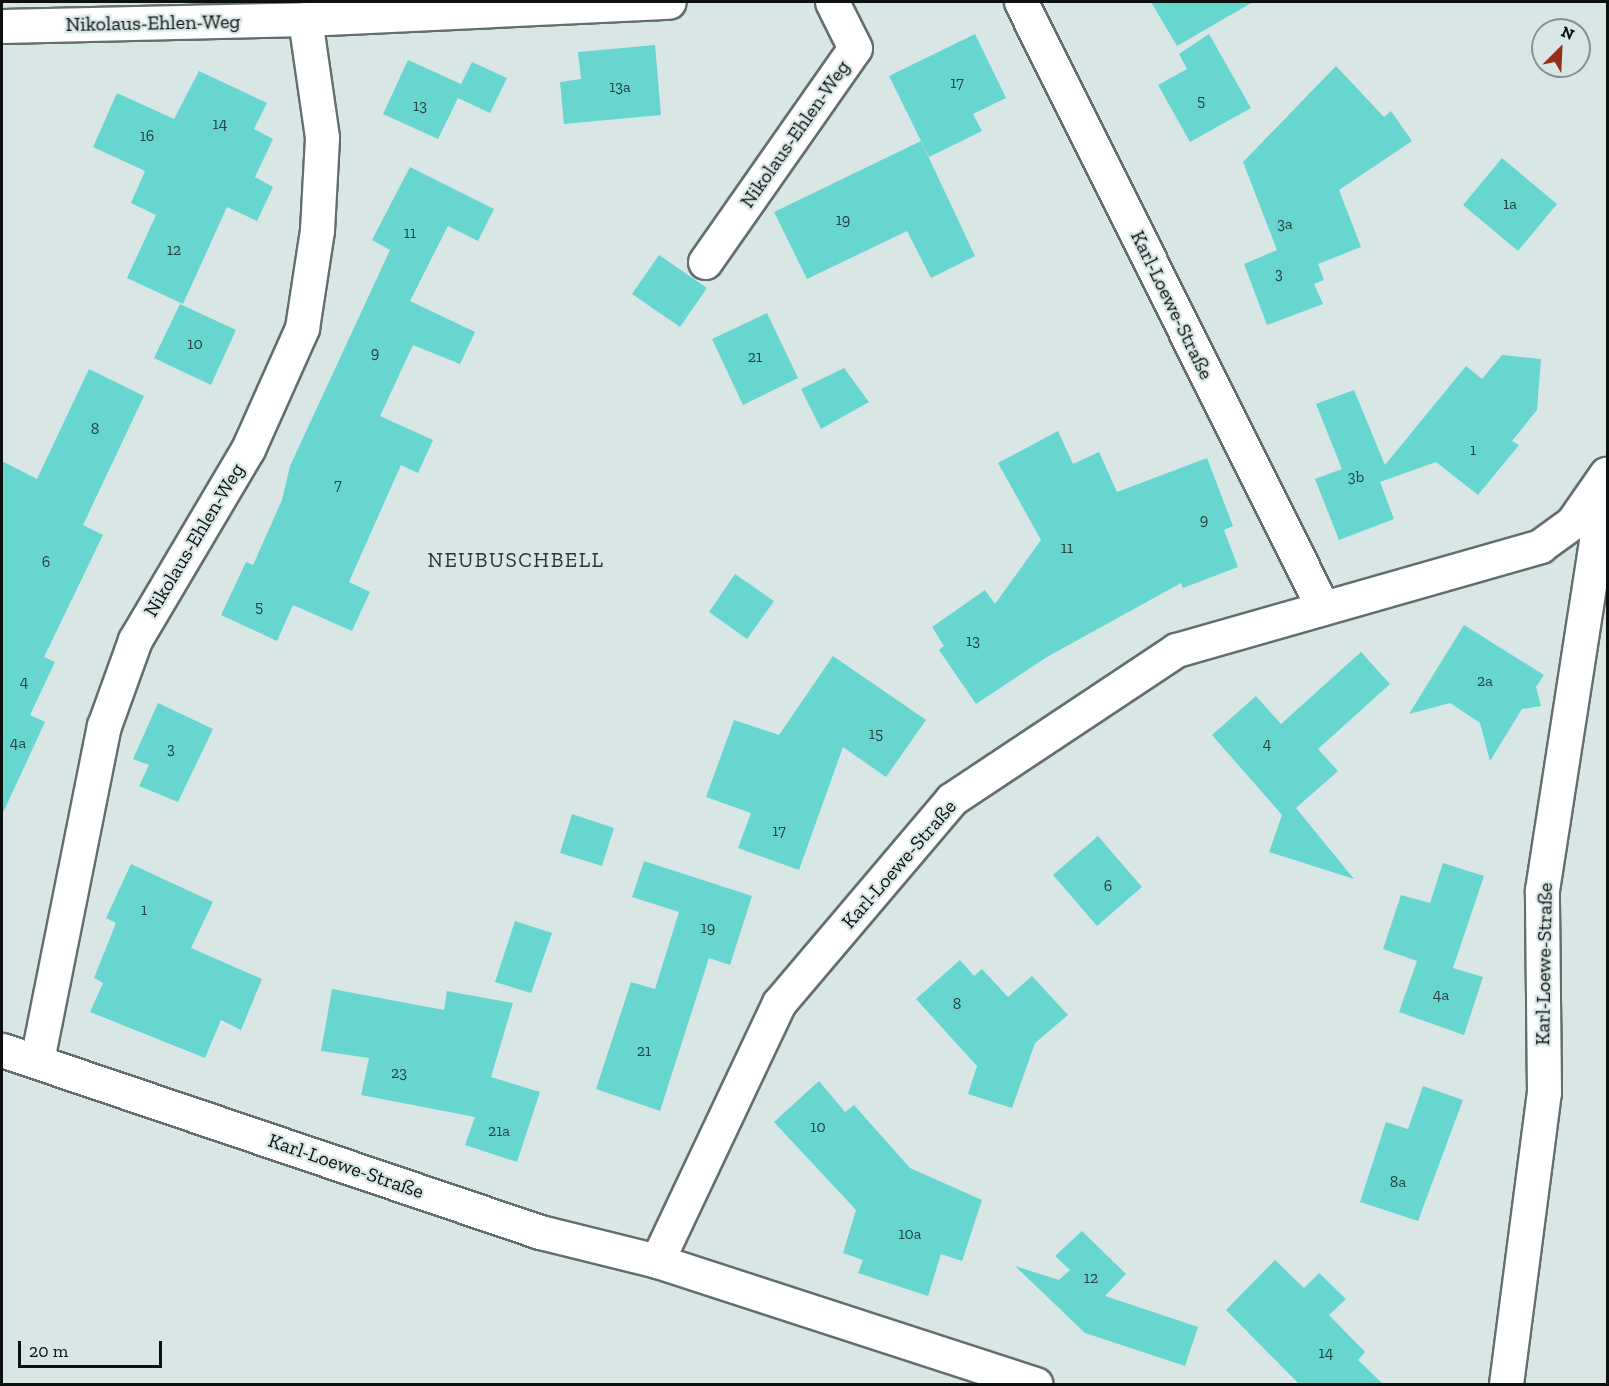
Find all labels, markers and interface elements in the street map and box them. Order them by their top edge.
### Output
street label: Nikolaus-Ehlen-Weg [65,9,241,37]
north arrow [1531,18,1591,78]
text: N [1558,22,1577,44]
street label: Nikolaus-Ehlen-Weg [735,56,855,212]
house number: 17 [950,73,964,93]
house number: 13a [609,77,631,97]
house number: 5 [1197,91,1205,111]
house number: 13 [413,96,427,116]
house number: 14 [213,114,227,134]
house number: 16 [140,126,154,146]
house number: 1a [1503,194,1517,214]
house number: 19 [836,210,850,230]
house number: 3a [1277,214,1293,234]
house number: 11 [404,223,416,243]
street label: Karl-Loewe-Straße [1126,227,1218,383]
house number: 12 [167,240,181,260]
house number: 3 [1275,264,1283,284]
house number: 10 [187,334,203,354]
house number: 9 [371,343,379,363]
house number: 21 [748,347,762,367]
house number: 8 [91,419,99,439]
house number: 1 [1470,440,1476,460]
street label: Nikolaus-Ehlen-Weg [139,459,249,621]
house number: 3b [1348,467,1364,487]
house number: 7 [334,475,342,495]
house number: 9 [1200,510,1208,530]
house number: 11 [1061,538,1073,558]
district label: NEUBUSCHBELL [427,547,605,573]
house number: 6 [42,552,50,572]
house number: 5 [255,597,263,617]
house number: 13 [966,631,980,651]
house number: 2a [1477,671,1493,691]
house number: 4 [20,672,28,692]
house number: 15 [869,724,883,744]
house number: 4a [10,733,26,753]
house number: 4 [1263,734,1271,754]
house number: 3 [167,739,175,759]
street label: Karl-Loewe-Straße [837,795,961,933]
house number: 17 [772,821,786,841]
house number: 6 [1104,876,1112,896]
street label: Karl-Loewe-Straße [1531,882,1557,1046]
house number: 1 [141,900,147,920]
house number: 19 [701,918,715,938]
house number: 4a [1433,985,1449,1005]
house number: 8 [953,994,961,1014]
house number: 21 [637,1041,651,1061]
house number: 23 [391,1063,407,1083]
house number: 10 [810,1117,826,1137]
house number: 21a [488,1121,510,1141]
street label: Karl-Loewe-Straße [265,1128,427,1204]
house number: 8a [1390,1172,1406,1192]
house number: 10a [898,1224,922,1244]
house number: 12 [1084,1268,1098,1288]
scale bar [21,1329,165,1367]
text: 20 m [29,1340,68,1362]
house number: 14 [1319,1343,1333,1363]

